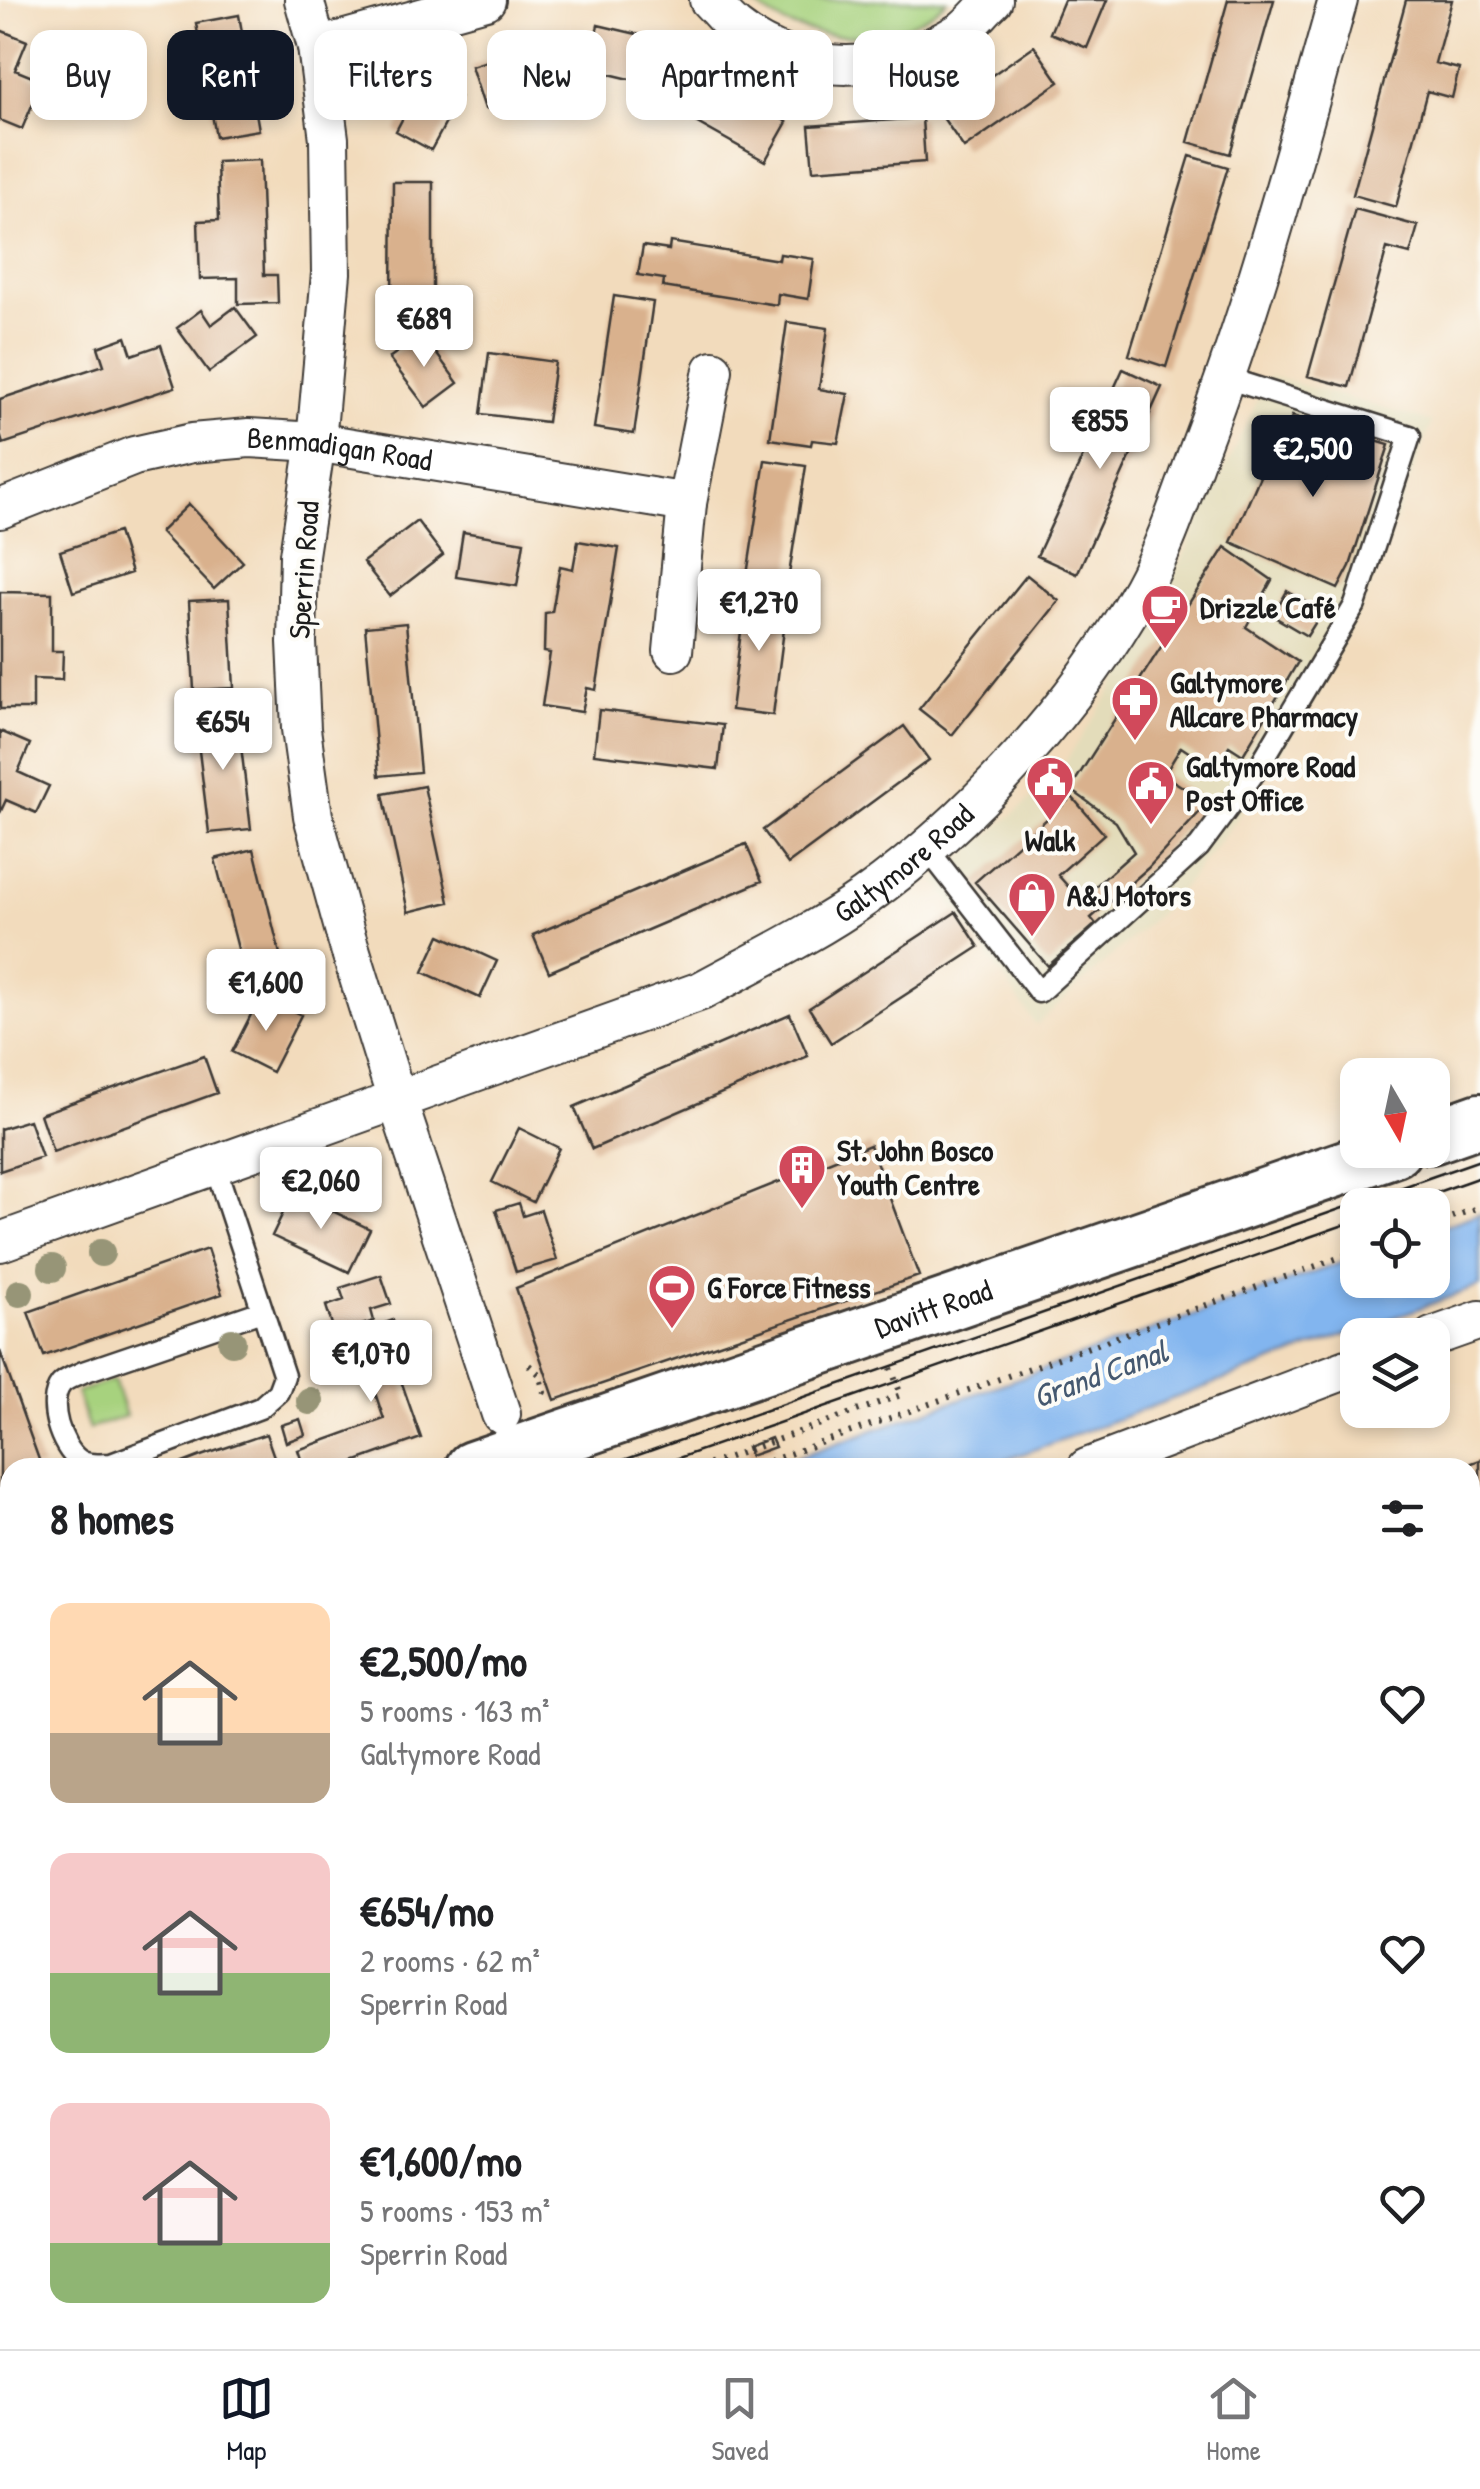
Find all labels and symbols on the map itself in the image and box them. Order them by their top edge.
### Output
pin: €689 [365,285,483,370]
pin: €855 [1041,387,1159,472]
pin: €2,500 [1232,415,1394,500]
street label: Benmadigan Road [246,417,435,480]
street label: Sperrin Road [278,499,328,640]
pin: €1,270 [678,569,840,654]
cafe icon: Drizzle Café [1139,582,1191,650]
place label: Drizzle Café [1200,587,1336,627]
place label: Galtymore Allcare Pharmacy [1170,662,1358,737]
pharmacy icon: Galtymore Allcare Pharmacy [1109,674,1161,742]
pin: €654 [164,688,282,773]
place label: Galtymore Road Post Office [1186,746,1355,820]
public building icon: Walk [1024,754,1076,822]
public building icon: Galtymore Road Post Office [1125,758,1177,826]
street label: Galtymore Road [826,794,982,931]
place label: Walk [1025,820,1076,860]
shop icon: A&J Motors [1006,870,1058,938]
place label: A&J Motors [1067,875,1191,915]
pin: €1,600 [185,949,347,1034]
north arrow [1340,1058,1450,1168]
place label: St. John Bosco Youth Centre [837,1130,993,1204]
building icon: St. John Bosco Youth Centre [776,1142,828,1210]
pin: €2,060 [240,1147,402,1232]
sports icon: G Force Fitness [646,1262,698,1330]
place label: G Force Fitness [707,1267,871,1307]
street label: Davitt Road [869,1269,997,1347]
pin: €1,070 [290,1320,452,1405]
water label: Grand Canal [1027,1329,1174,1418]

